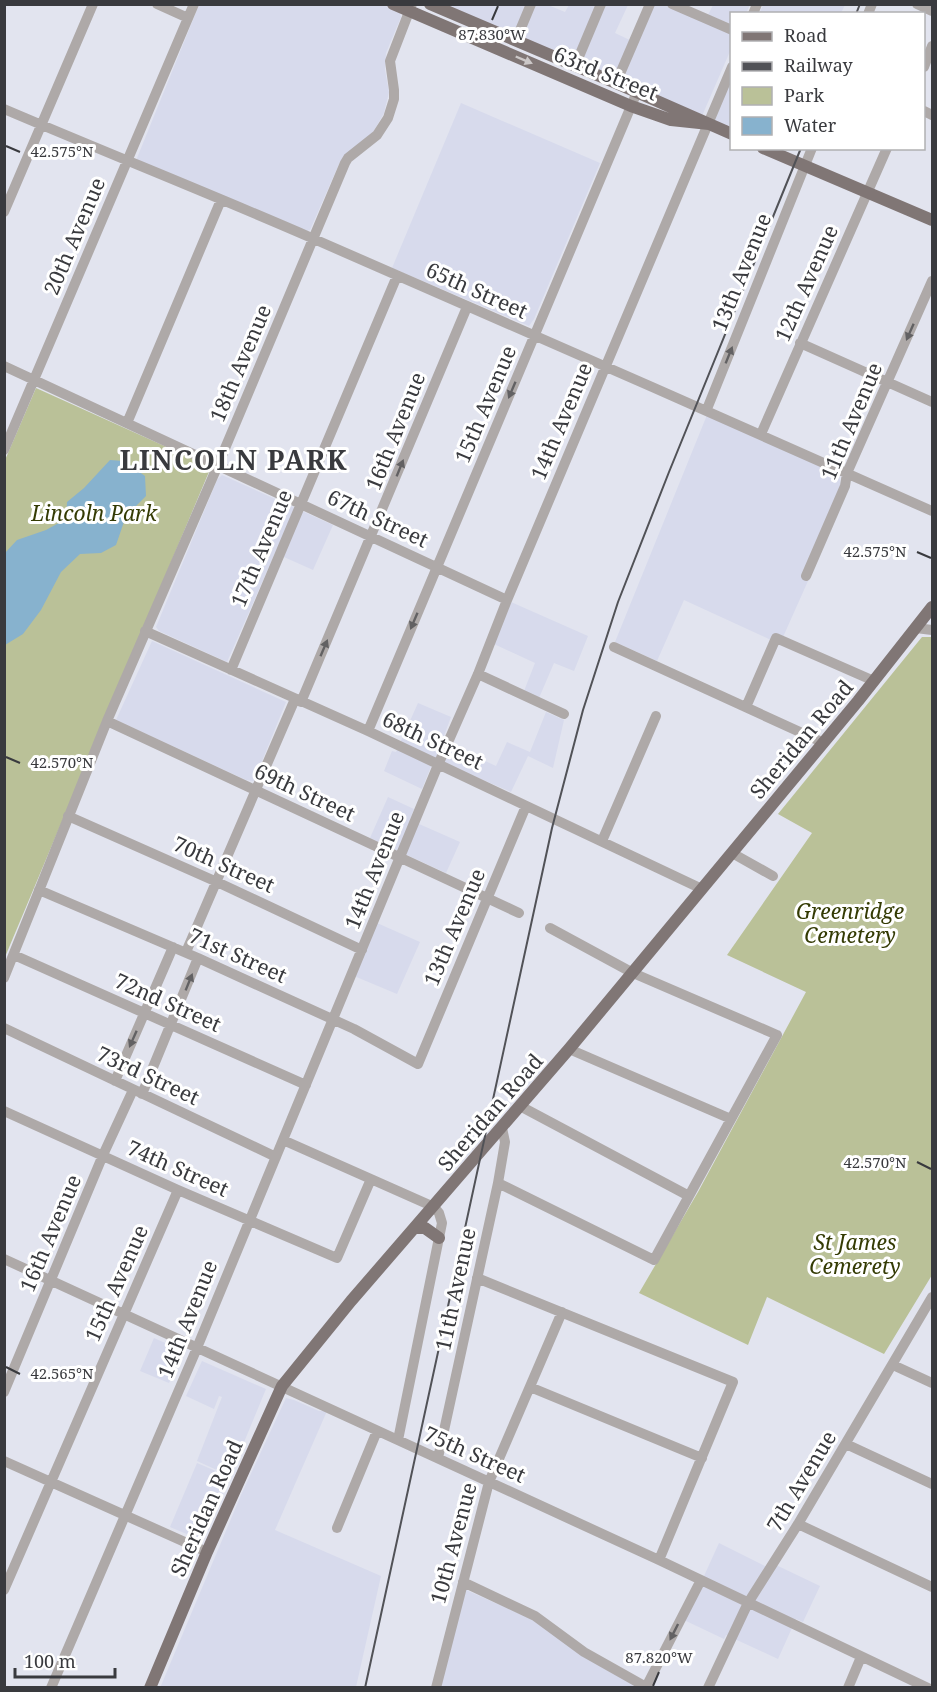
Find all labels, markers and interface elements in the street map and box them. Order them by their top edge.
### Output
legend [730,12,925,150]
text: Road [784,23,827,47]
text: 87.830°W [458,24,526,44]
street label: 63rd Street [550,39,662,107]
text: Railway [784,53,854,77]
one-way arrow [516,55,534,65]
text: Park [784,83,824,107]
text: Water [784,113,837,137]
text: 42.575°N [30,141,94,161]
street label: 20th Avenue [37,173,111,299]
street label: 13th Avenue [705,209,777,335]
street label: 12th Avenue [768,220,844,346]
street label: 65th Street [422,255,532,325]
street label: 18th Avenue [203,300,277,426]
one-way arrow [905,323,914,341]
street label: 15th Avenue [448,341,522,467]
one-way arrow [724,346,734,364]
street label: 14th Avenue [524,358,598,484]
street label: 11th Avenue [814,358,888,484]
street label: 16th Avenue [359,368,431,494]
one-way arrow [507,382,517,400]
district label: LINCOLN PARK [120,441,348,478]
one-way arrow [395,459,405,477]
street label: 67th Street [323,482,433,554]
street label: 17th Avenue [224,485,298,611]
park label: Lincoln Park [30,499,158,527]
text: 42.575°N [843,541,907,561]
one-way arrow [409,612,418,630]
one-way arrow [320,639,329,657]
street label: Sheridan Road [743,674,859,804]
street label: 68th Street [378,704,488,776]
text: 42.570°N [30,752,94,772]
street label: 69th Street [250,756,360,828]
street label: 14th Avenue [338,807,410,933]
street label: 70th Street [169,829,279,899]
street label: 13th Avenue [417,864,491,990]
park label: Greenridge Cemetery [796,897,904,949]
street label: 71st Street [185,921,291,989]
street label: 72nd Street [110,966,226,1038]
one-way arrow [184,973,194,991]
one-way arrow [128,1031,138,1049]
street label: 73rd Street [92,1039,204,1111]
street label: Sheridan Road [431,1047,549,1177]
street label: 74th Street [123,1133,233,1203]
text: 42.570°N [843,1152,907,1172]
street label: 16th Avenue [13,1170,87,1296]
street label: 15th Avenue [78,1220,154,1346]
street label: 11th Avenue [428,1225,482,1353]
park label: St James Cemerety [809,1228,901,1280]
street label: 14th Avenue [151,1256,223,1382]
text: 42.565°N [30,1363,94,1383]
street label: 75th Street [420,1419,530,1489]
street label: 7th Avenue [760,1425,842,1537]
street label: Sheridan Road [163,1435,249,1581]
street label: 10th Avenue [423,1479,483,1607]
one-way arrow [669,1623,679,1640]
scale bar [15,1641,116,1679]
text: 87.820°W [625,1647,693,1667]
text: 100 m [24,1649,76,1673]

